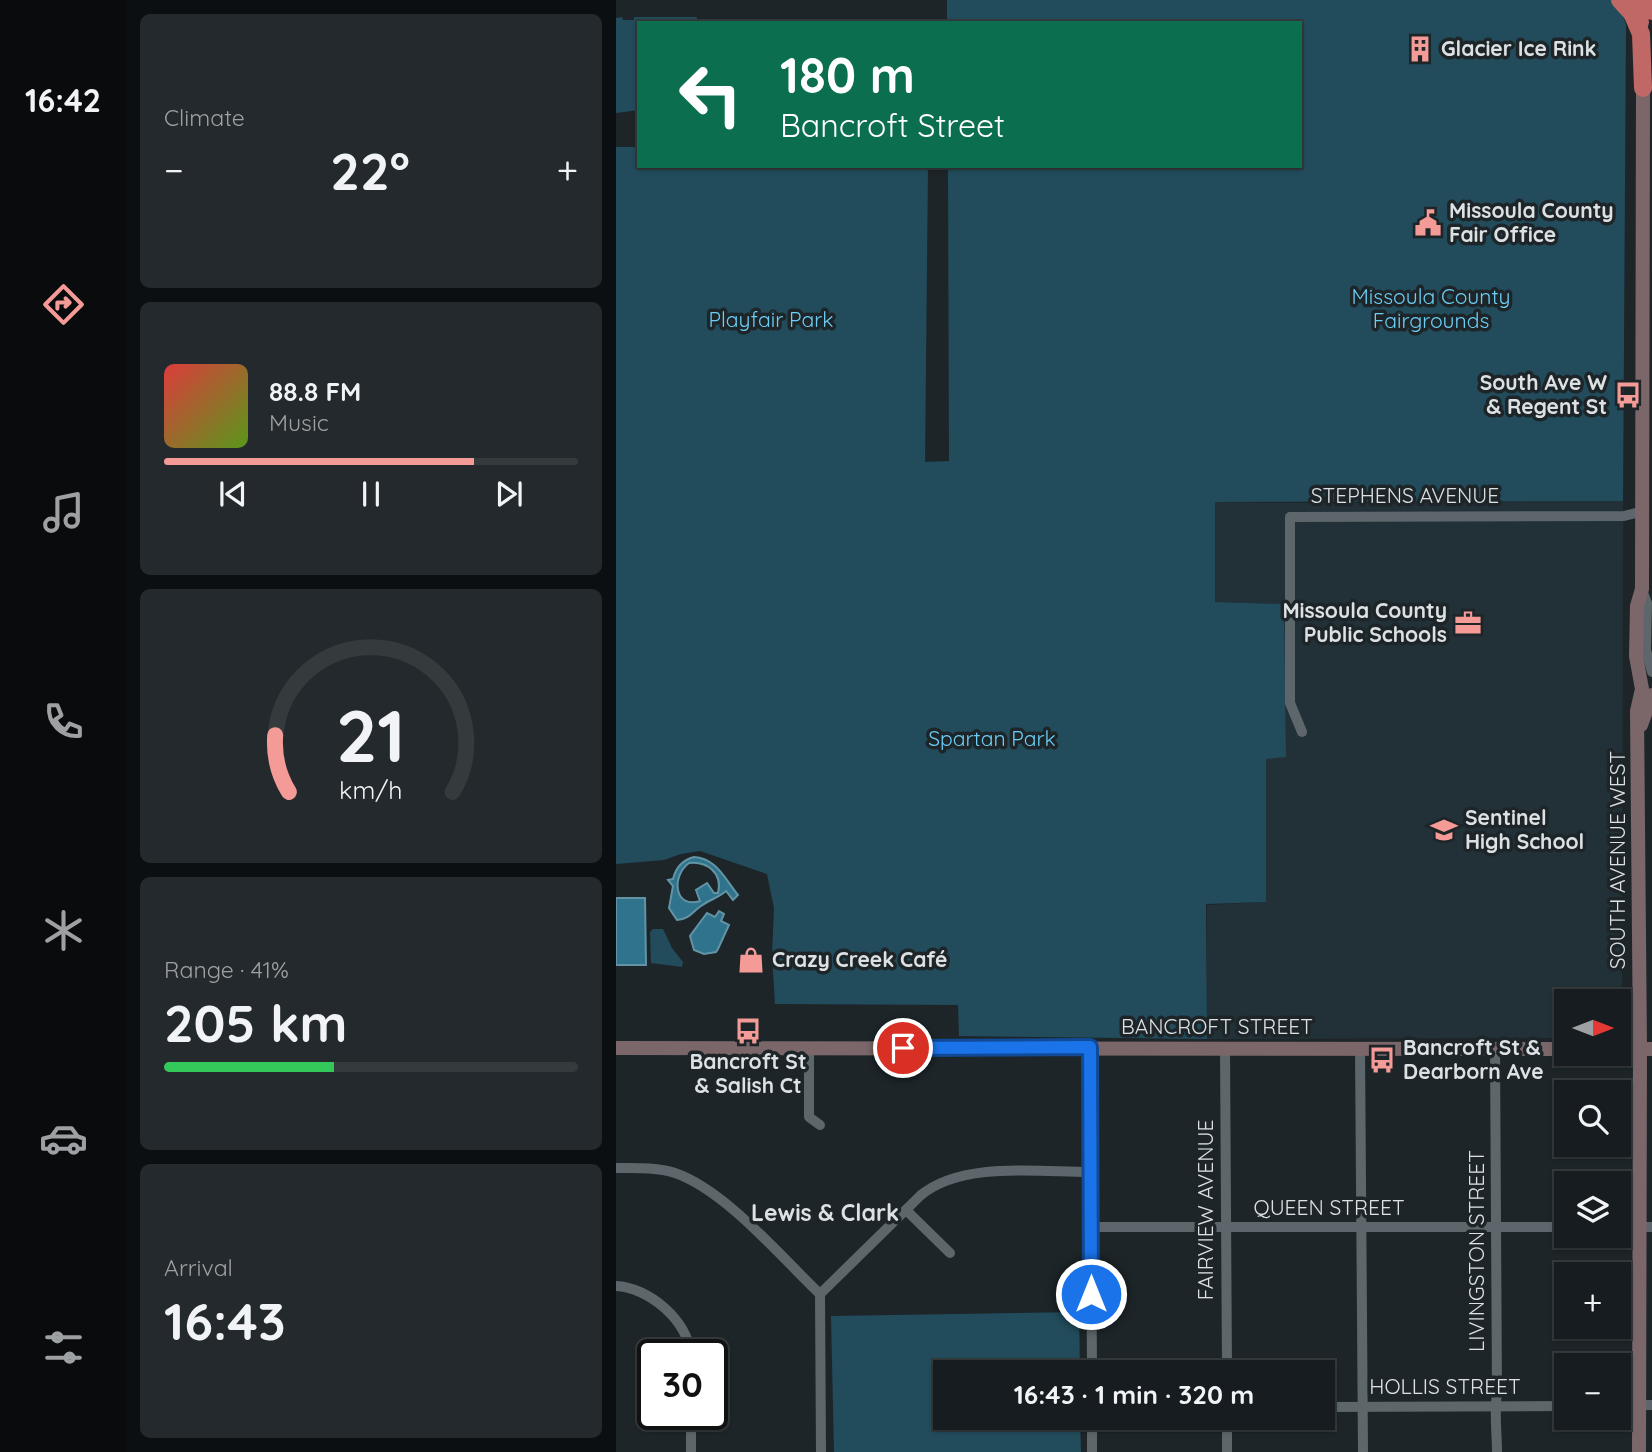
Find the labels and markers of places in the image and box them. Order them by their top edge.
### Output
building icon: Glacier Ice Rink [1405,34,1435,64]
place label: Glacier Ice Rink [1441,35,1597,61]
place label: Missoula County Fair Office [1449,197,1614,247]
public building icon: Missoula County Fair Office [1413,208,1443,238]
place label: South Ave W & Regent St [1480,369,1607,419]
bus stop icon: South Ave W & Regent St [1613,380,1643,410]
place label: Missoula County Public Schools [1282,597,1447,647]
office icon: Missoula County Public Schools [1453,608,1483,638]
place label: Sentinel High School [1465,804,1584,854]
school or university icon: Sentinel High School [1429,815,1459,845]
shop icon: Crazy Creek Café [736,945,766,975]
place label: Crazy Creek Café [772,946,947,972]
bus stop icon: Bancroft St & Salish Ct [733,1016,763,1046]
pin [873,1018,933,1078]
place label: Bancroft St & Dearborn Ave [1403,1034,1544,1084]
bus stop icon: Bancroft St & Dearborn Ave [1367,1045,1397,1075]
place label: Bancroft St & Salish Ct [690,1048,806,1098]

